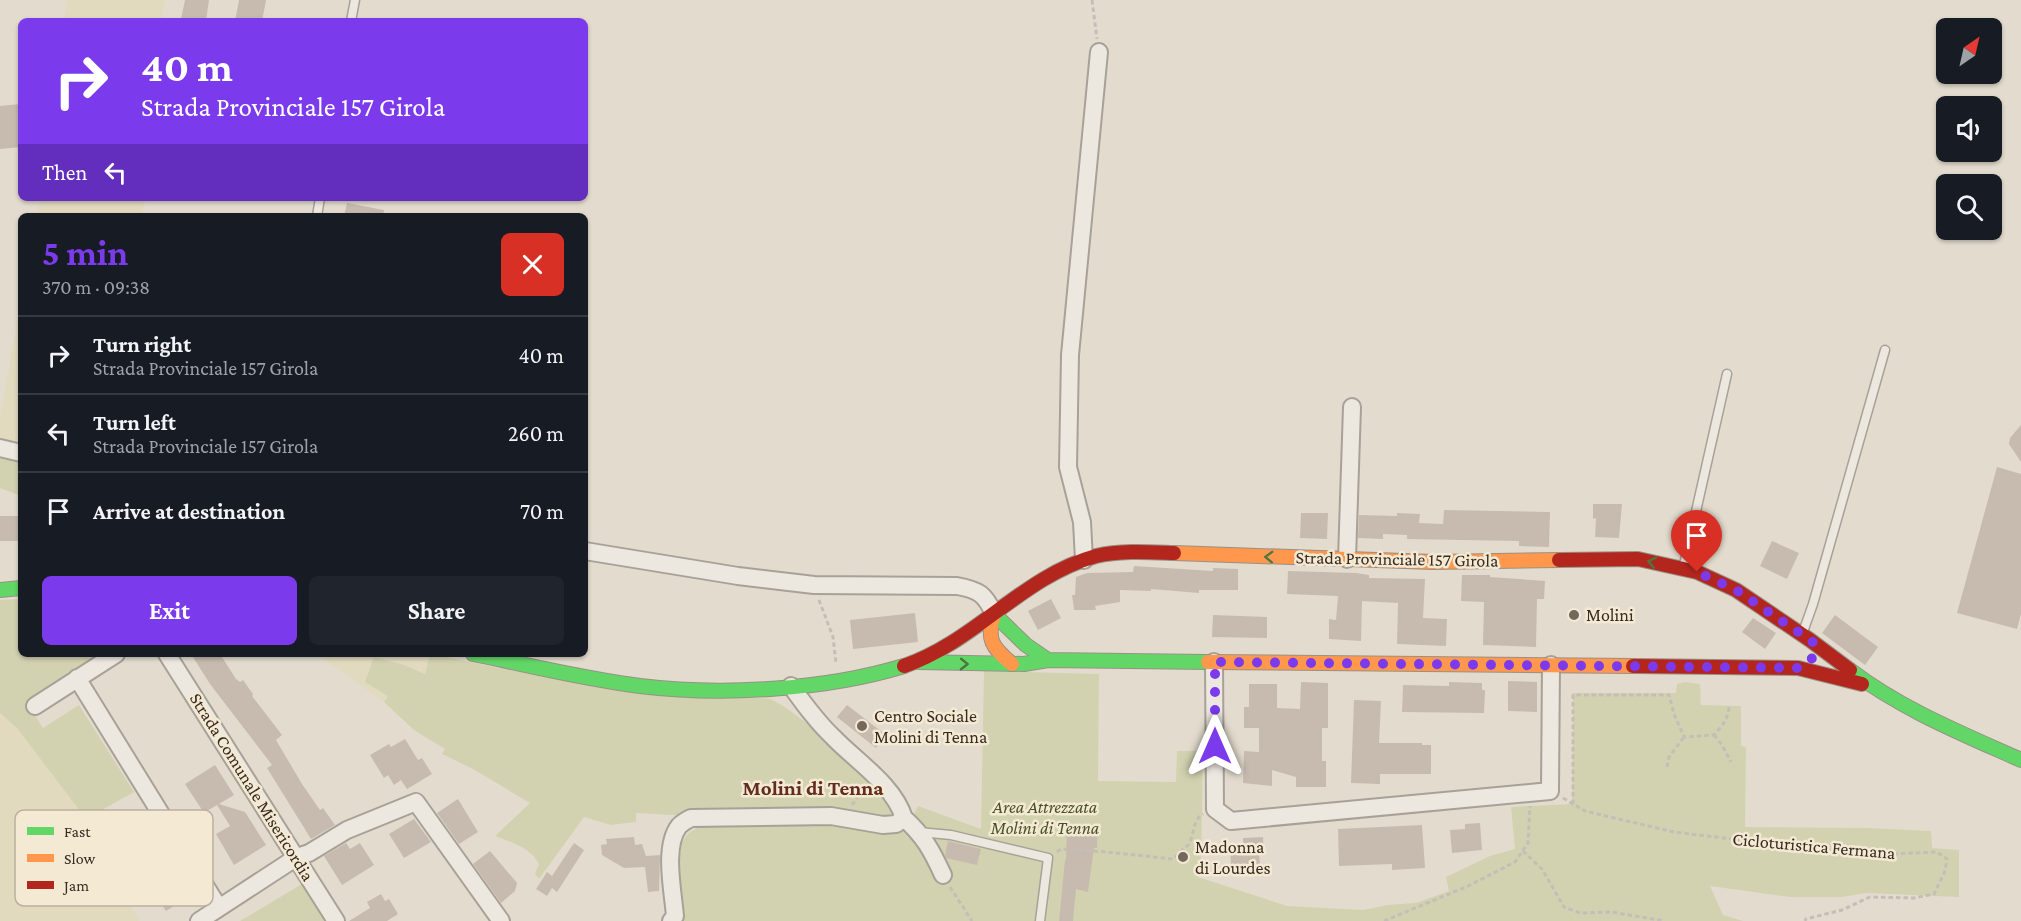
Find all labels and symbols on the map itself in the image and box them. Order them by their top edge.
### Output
north arrow [1936,18,2002,84]
pin [1671,510,1722,572]
street label: Strada Provinciale 157 Girola [1295,547,1499,571]
one-way arrow [1264,550,1273,563]
one-way arrow [1647,557,1657,570]
place label: Molini [1586,605,1634,625]
marker: Molini [1567,608,1581,622]
one-way arrow [960,657,969,670]
street label: Strada Comunale Misericordia [186,689,318,885]
place label: Centro Sociale Molini di Tenna [874,706,987,747]
position arrow [1183,714,1247,778]
marker: Centro Sociale Molini di Tenna [855,719,869,733]
district label: Molini di Tenna [742,776,884,800]
park label: Area Attrezzata Molini di Tenna [990,797,1100,838]
legend [15,810,213,906]
text: Fast [64,823,91,840]
street label: Cicloturistica Fermana [1732,829,1896,863]
place label: Madonna di Lourdes [1195,837,1270,878]
text: Slow [64,850,96,867]
marker: Madonna di Lourdes [1176,850,1190,864]
text: Jam [62,877,89,895]

